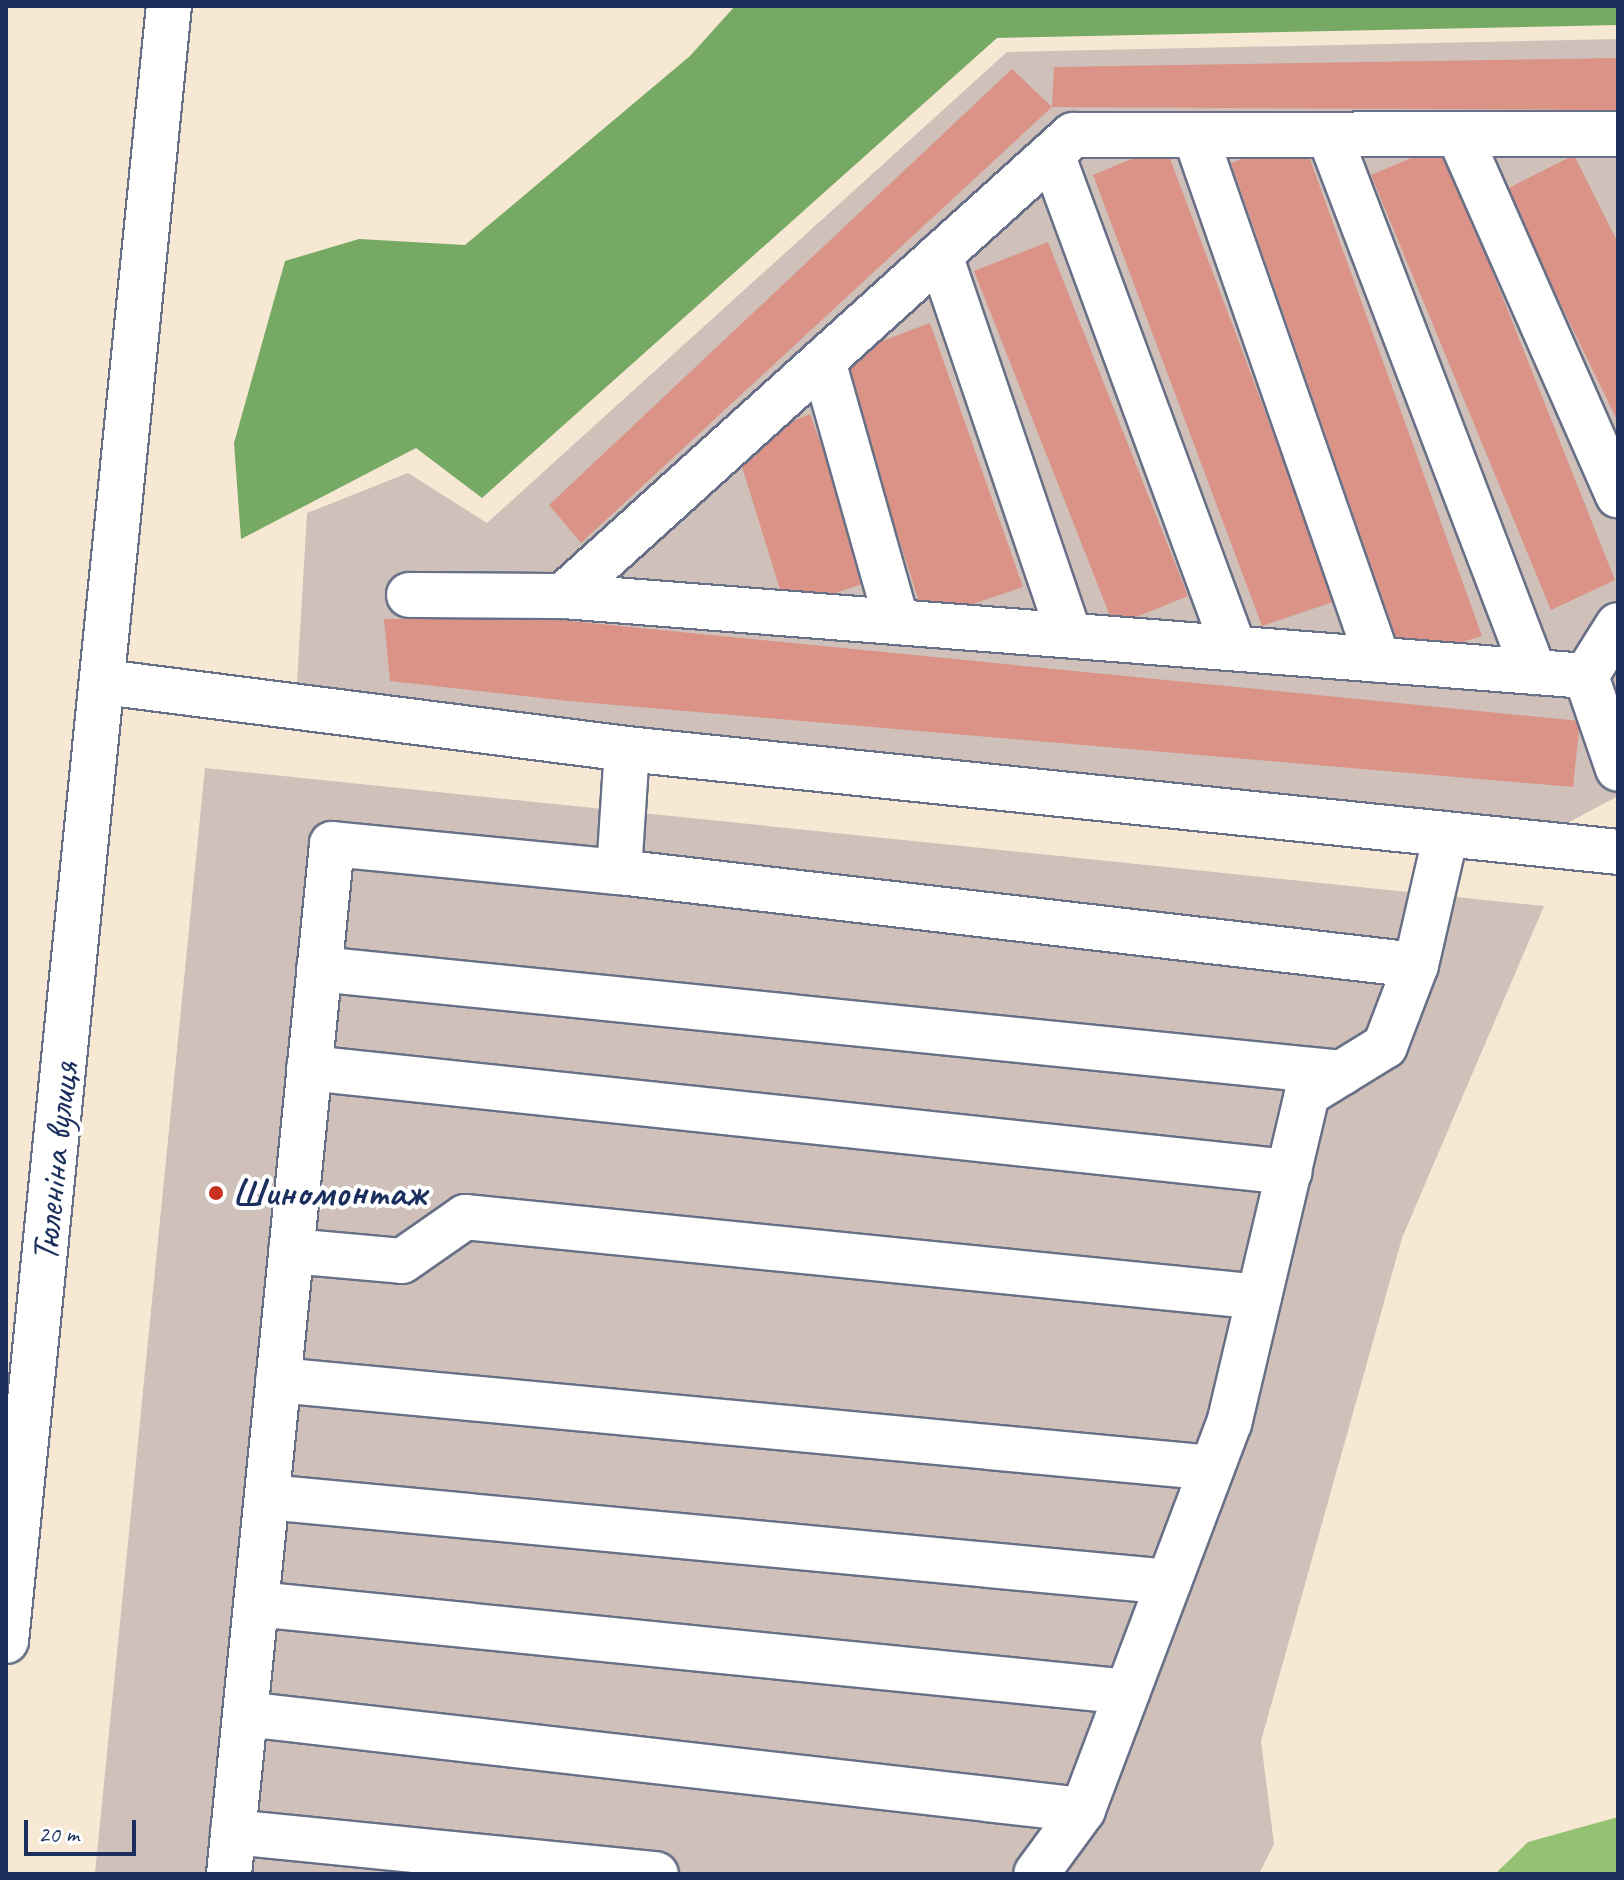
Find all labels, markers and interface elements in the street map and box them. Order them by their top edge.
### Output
street label: Тюленіна вулиця [22,1059,88,1265]
place label: Шиномонтаж [232,1170,426,1216]
marker: Шиномонтаж [207,1184,225,1202]
scale bar [28,1804,140,1854]
text: 20 m [38,1819,79,1849]

